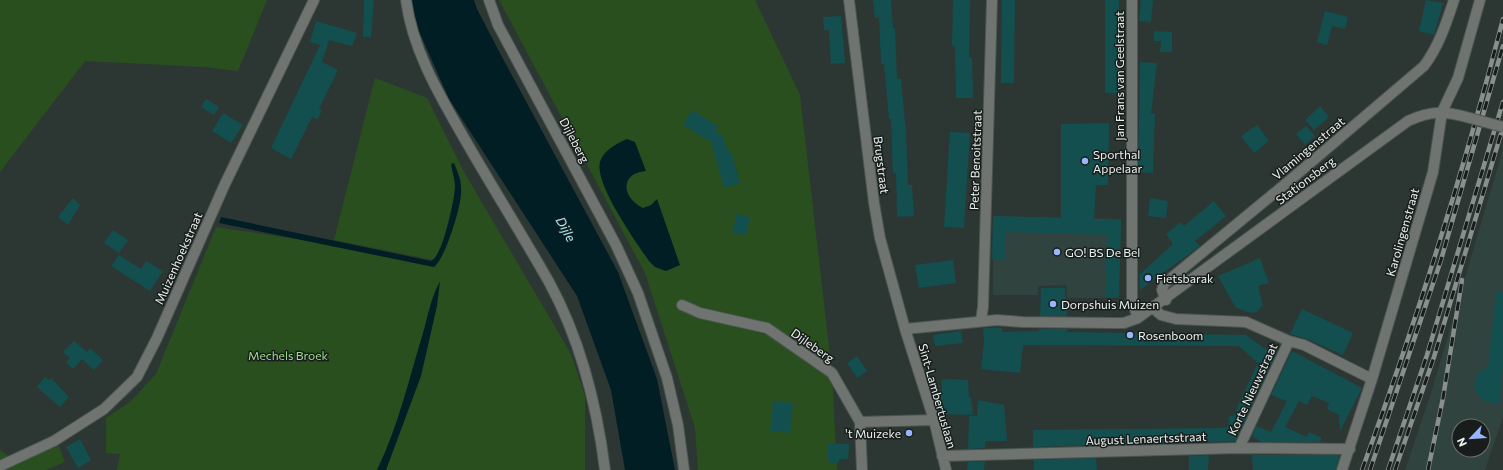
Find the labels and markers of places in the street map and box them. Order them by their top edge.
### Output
place label: Sporthal Appelaar [1093,147,1142,175]
marker: Sporthal Appelaar [1080,156,1090,166]
place label: GO! BS De Bel [1065,245,1140,259]
marker: GO! BS De Bel [1052,247,1062,257]
place label: Fietsbarak [1156,271,1214,285]
marker: Fietsbarak [1143,273,1153,283]
place label: Dorpshuis Muizen [1061,297,1159,311]
marker: Dorpshuis Muizen [1048,299,1058,309]
place label: Rosenboom [1138,328,1203,342]
marker: Rosenboom [1125,330,1135,340]
place label: 't Muizeke [845,426,901,440]
marker: 't Muizeke [904,428,914,438]

